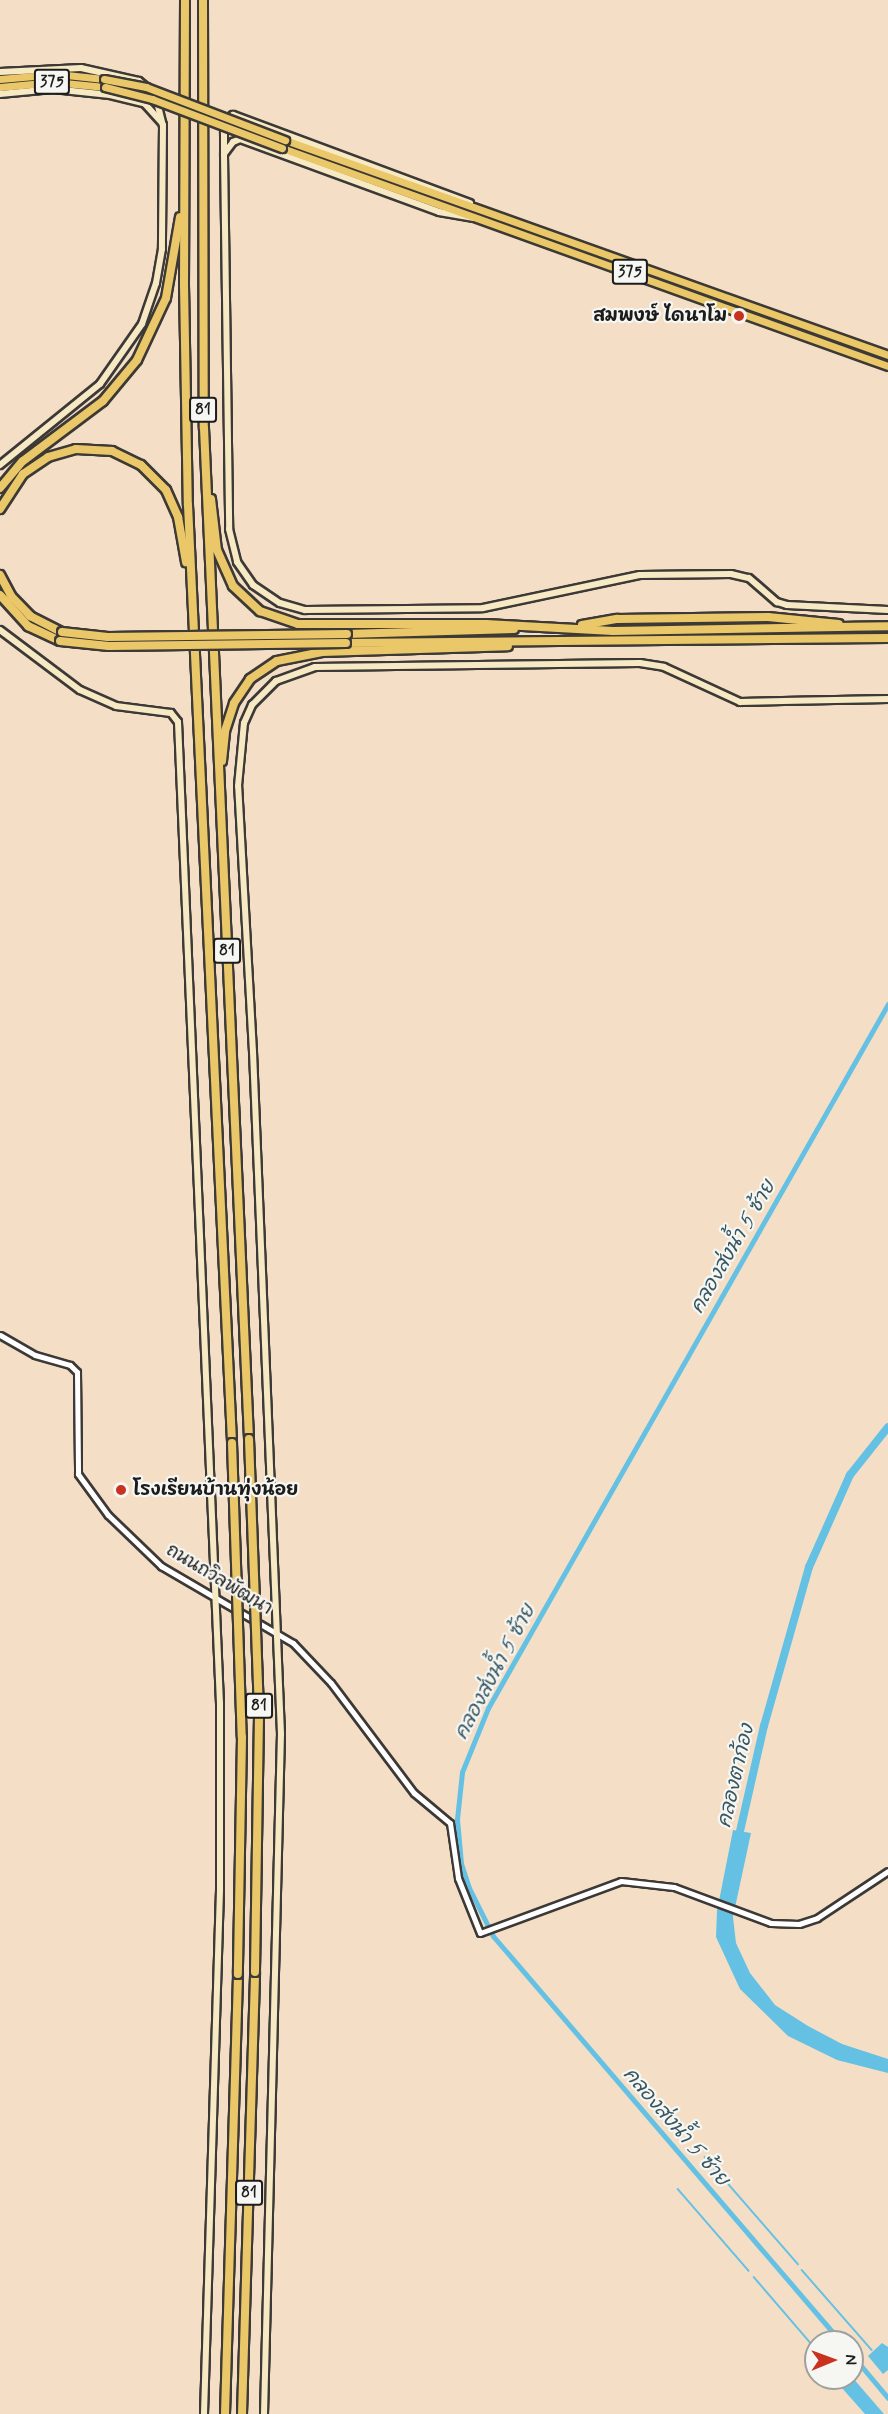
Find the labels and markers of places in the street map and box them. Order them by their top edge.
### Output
place label: สมพงษ์ ไดนาโม [593,305,727,327]
marker: สมพงษ์ ไดนาโม [732,309,746,323]
place label: โรงเรียนบ้านทุ่งน้อย [133,1479,298,1501]
marker: โรงเรียนบ้านทุ่งน้อย [114,1483,128,1497]

